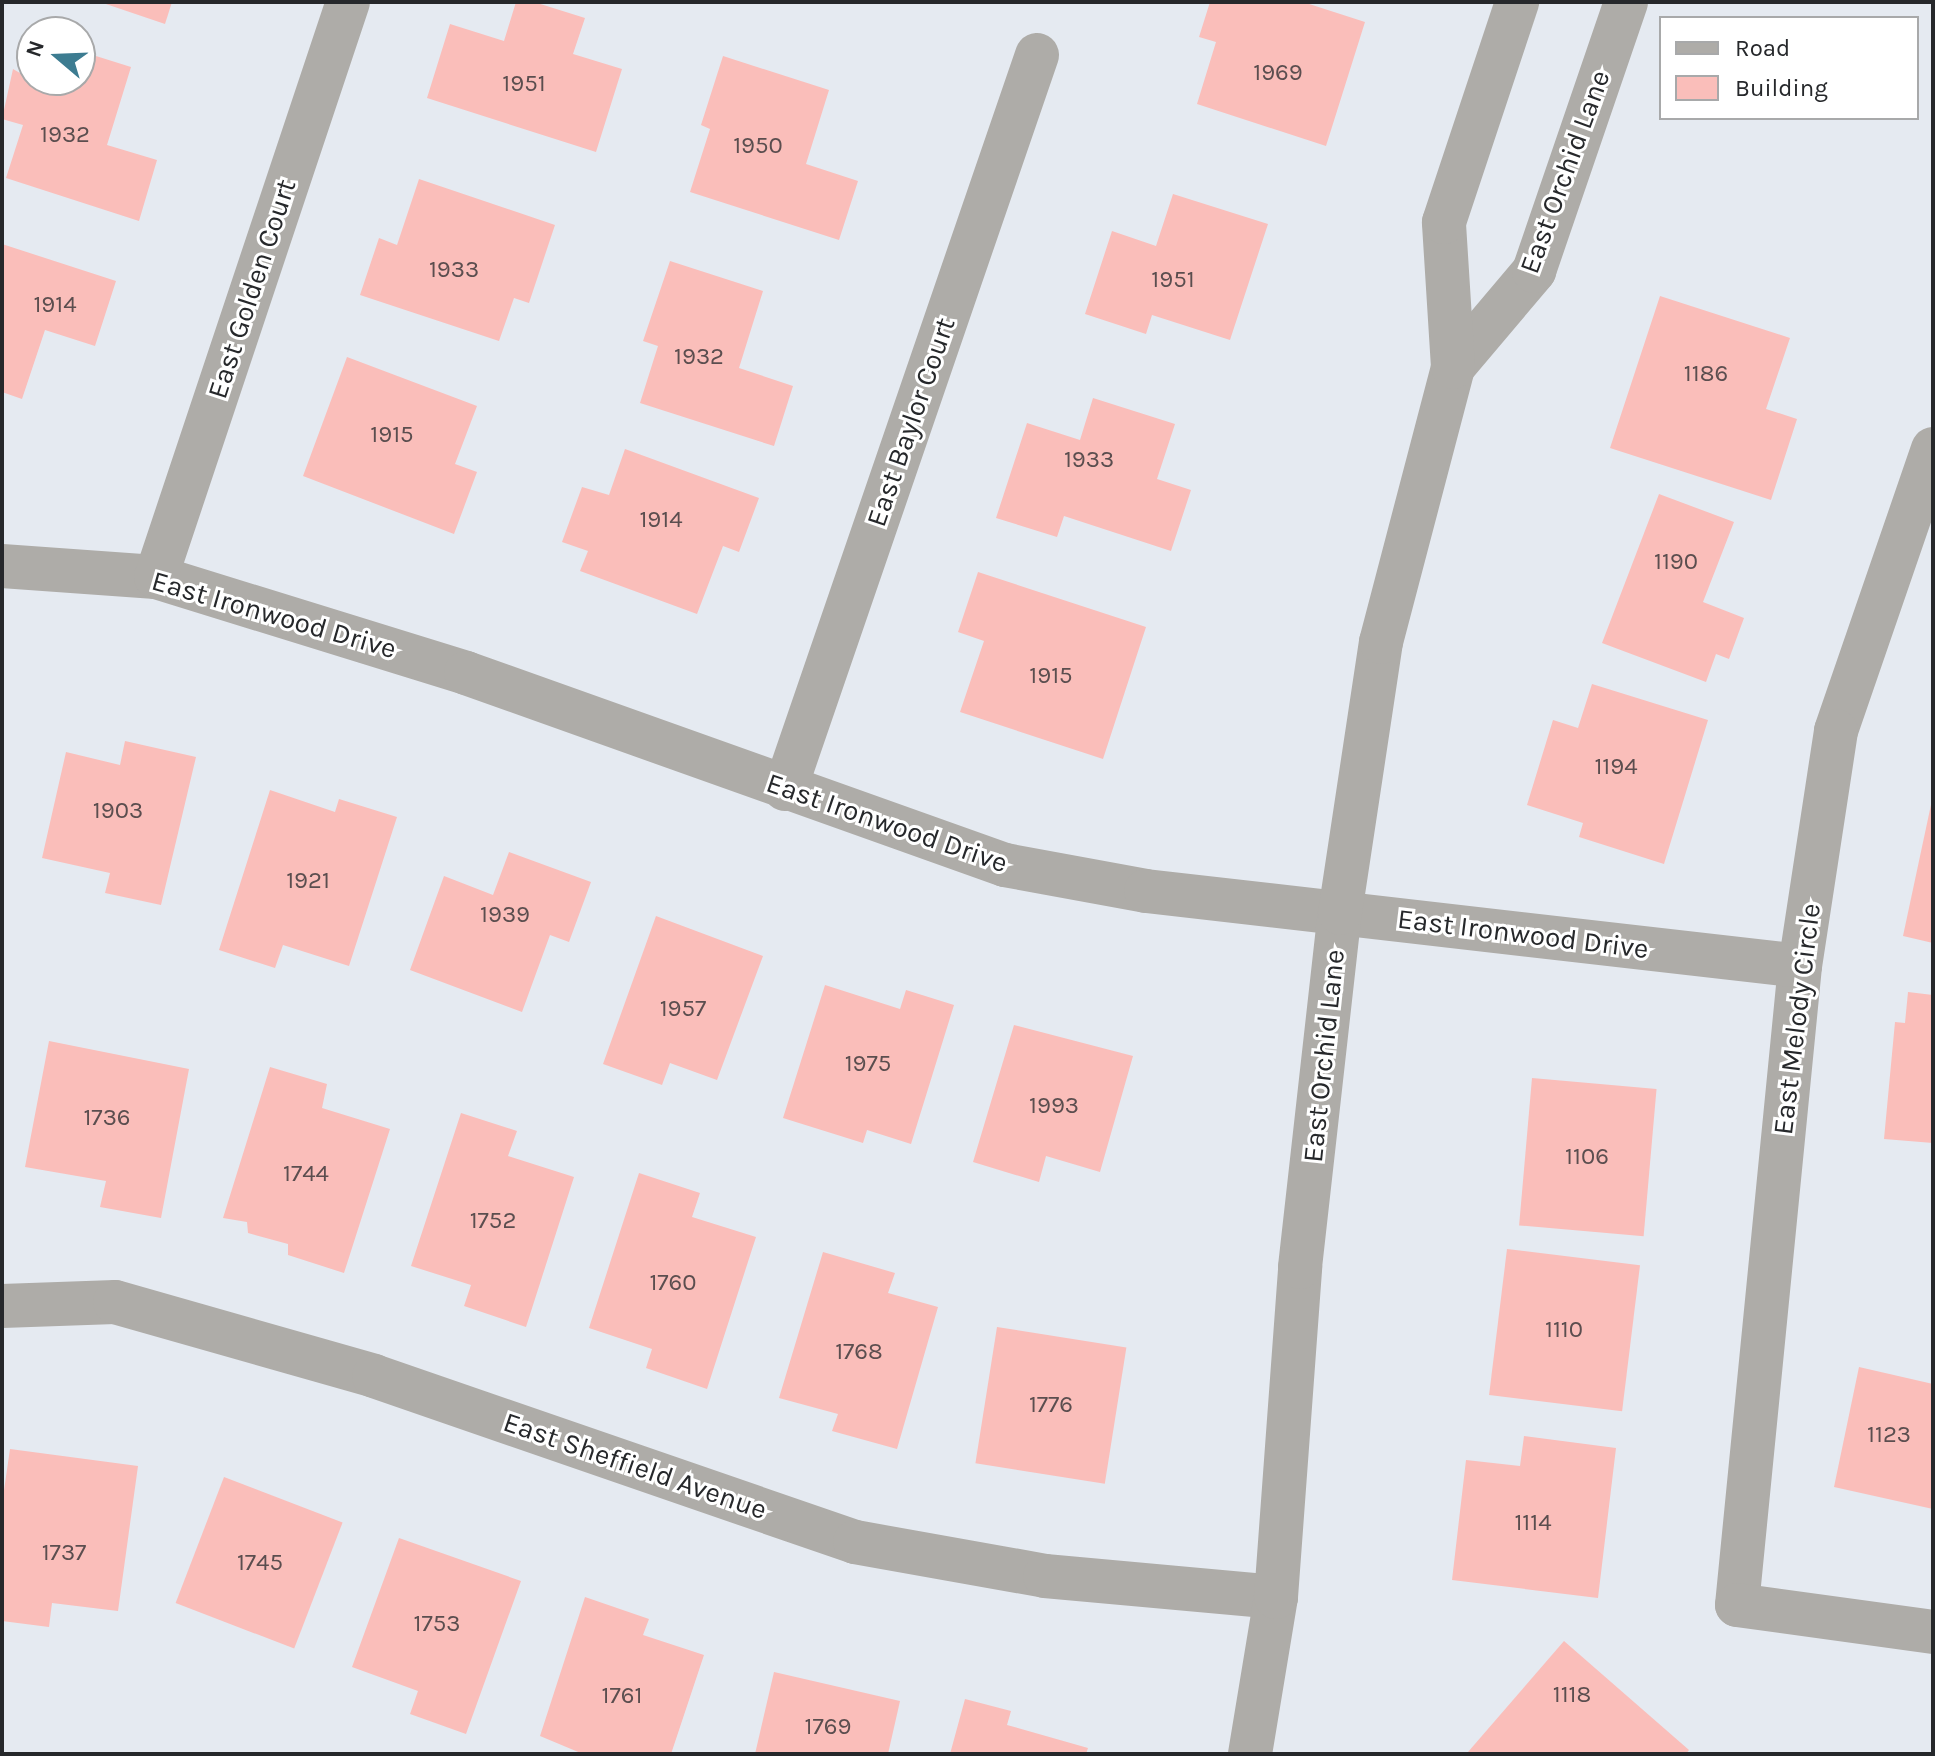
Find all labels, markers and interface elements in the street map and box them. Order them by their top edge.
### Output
north arrow [16,16,96,96]
legend [1659,16,1919,120]
text: Road [1735,34,1790,62]
text: N [20,37,50,61]
house number: 1969 [1253,59,1303,87]
street label: East Orchid Lane [1513,66,1617,278]
house number: 1951 [502,70,546,98]
text: Building [1735,74,1828,102]
house number: 1932 [40,121,90,149]
house number: 1950 [733,132,783,160]
street label: East Golden Court [201,175,303,403]
house number: 1933 [429,256,479,284]
house number: 1951 [1151,266,1195,294]
house number: 1914 [33,291,77,319]
street label: East Baylor Court [859,313,963,531]
house number: 1932 [674,343,724,371]
house number: 1186 [1684,360,1728,388]
house number: 1915 [370,421,414,449]
house number: 1933 [1064,446,1114,474]
house number: 1914 [639,506,683,534]
house number: 1190 [1654,548,1698,576]
street label: East Ironwood Drive [148,564,400,666]
house number: 1915 [1029,662,1073,690]
house number: 1194 [1594,753,1638,781]
street label: East Ironwood Drive [762,766,1012,880]
house number: 1903 [93,797,143,825]
house number: 1921 [286,867,330,895]
house number: 1939 [480,901,530,929]
street label: East Melody Circle [1766,901,1828,1137]
street label: East Ironwood Drive [1396,902,1650,966]
street label: East Orchid Lane [1296,948,1352,1164]
house number: 1957 [660,995,706,1023]
house number: 1975 [845,1050,891,1078]
house number: 1993 [1029,1092,1079,1120]
house number: 1736 [83,1104,131,1132]
house number: 1106 [1565,1143,1609,1171]
house number: 1744 [283,1160,329,1188]
house number: 1752 [470,1207,516,1235]
house number: 1760 [649,1269,697,1297]
house number: 1110 [1545,1316,1583,1344]
house number: 1768 [835,1338,883,1366]
house number: 1776 [1029,1391,1073,1419]
street label: East Sheffield Avenue [499,1405,771,1527]
house number: 1123 [1867,1421,1911,1449]
house number: 1114 [1514,1509,1552,1537]
house number: 1737 [42,1539,86,1567]
house number: 1745 [237,1549,283,1577]
house number: 1753 [414,1610,460,1638]
house number: 1118 [1553,1681,1591,1709]
house number: 1761 [602,1682,642,1710]
house number: 1769 [805,1713,851,1741]

